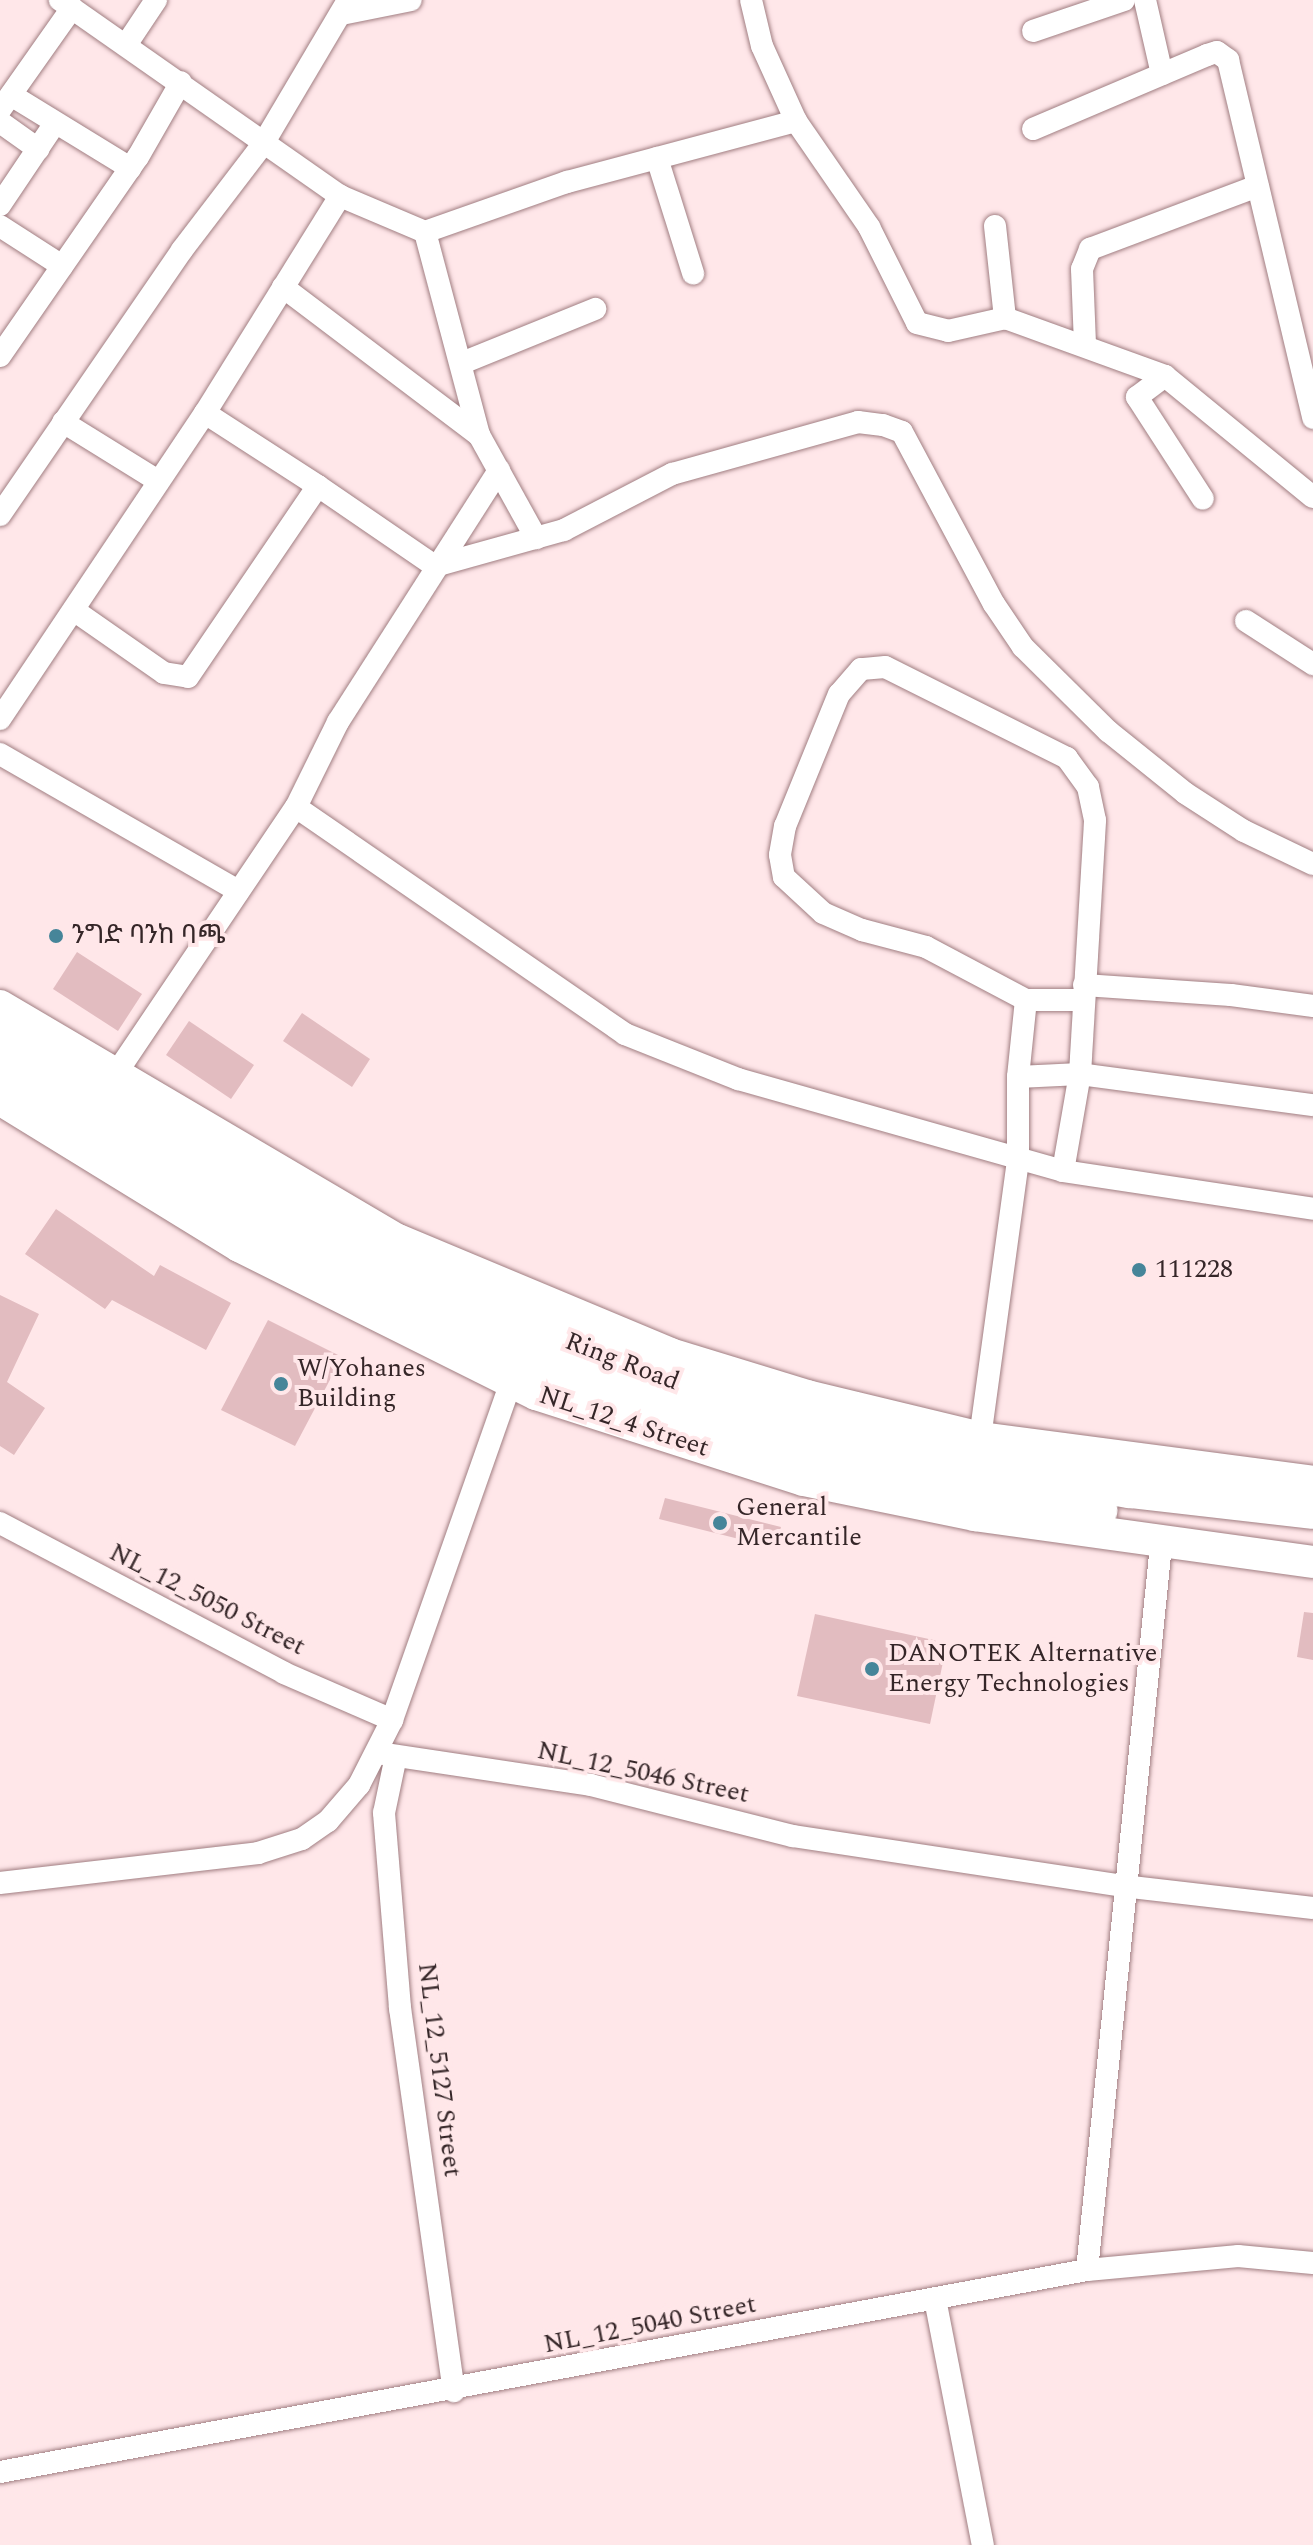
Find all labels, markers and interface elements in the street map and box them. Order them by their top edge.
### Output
place label: ንግድ ባንከ ባጫ [72,920,225,952]
marker: ንግድ ባንከ ባጫ [47,927,65,945]
place label: 111228 [1155,1254,1233,1286]
marker: 111228 [1130,1261,1148,1279]
street label: Ring Road [561,1326,683,1398]
place label: W/Yohanes Building [297,1353,426,1414]
marker: W/Yohanes Building [272,1375,290,1393]
street label: NL_12_4 Street [535,1380,713,1464]
place label: General Mercantile [736,1492,862,1554]
marker: General Mercantile [711,1514,729,1532]
street label: NL_12_5050 Street [104,1537,310,1663]
place label: DANOTEK Alternative Energy Technologies [888,1638,1157,1700]
marker: DANOTEK Alternative Energy Technologies [863,1660,881,1678]
street label: NL_12_5046 Street [534,1735,752,1811]
street label: NL_12_5127 Street [410,1961,468,2179]
street label: NL_12_5040 Street [541,2289,759,2361]

